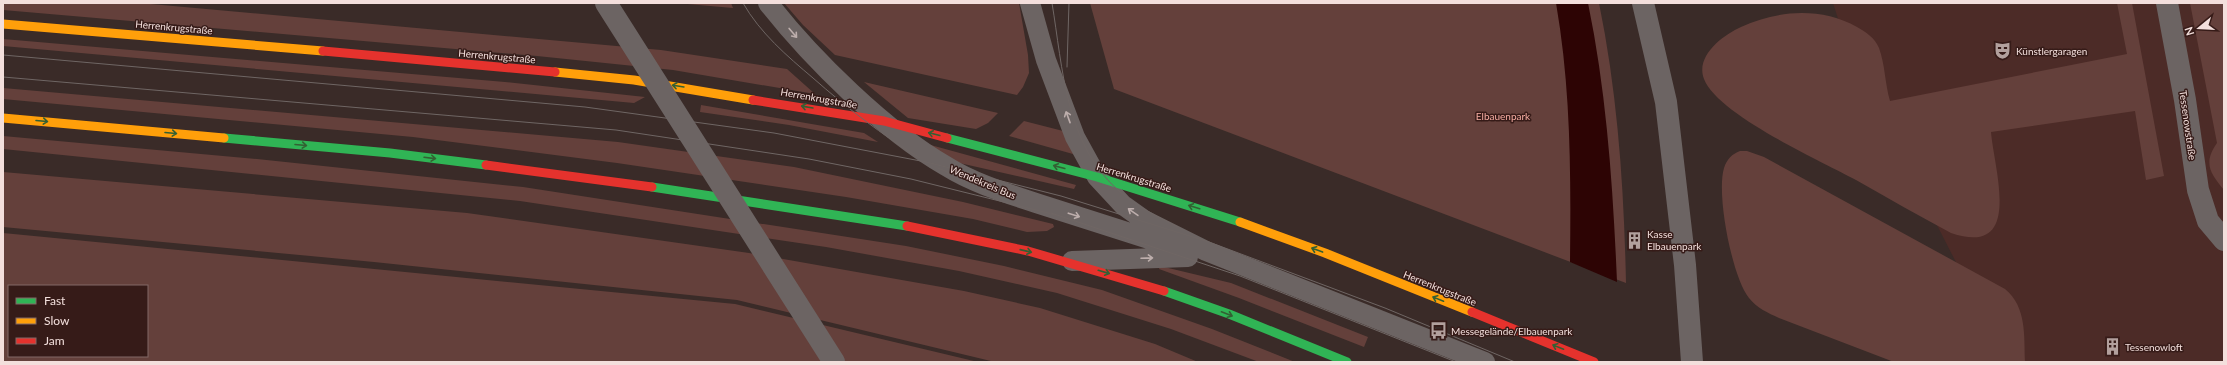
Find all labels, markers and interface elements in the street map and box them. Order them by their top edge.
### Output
north arrow [2179,8,2219,48]
street label: Herrenkrugstraße [135,18,213,36]
text: N [2182,25,2197,37]
one-way arrow [788,28,797,39]
theatre icon: Künstlergaragen [1993,41,2013,61]
place label: Künstlergaragen [2016,45,2087,57]
street label: Herrenkrugstraße [458,47,536,65]
one-way arrow [672,82,685,90]
street label: Herrenkrugstraße [780,85,858,111]
street label: Tessenowstraße [2177,89,2199,161]
one-way arrow [800,103,813,111]
park label: Elbauenpark [1476,110,1531,122]
one-way arrow [1063,112,1071,124]
one-way arrow [35,118,48,125]
one-way arrow [164,130,177,137]
one-way arrow [927,130,940,137]
one-way arrow [294,141,307,149]
one-way arrow [423,154,436,162]
street label: Herrenkrugstraße [1095,160,1173,194]
street label: Wendekreis Bus [948,163,1018,201]
one-way arrow [1053,163,1066,170]
one-way arrow [1188,203,1201,210]
one-way arrow [1127,208,1138,216]
one-way arrow [1067,212,1080,219]
place label: Kasse Elbauenpark [1647,228,1702,252]
building icon: Kasse Elbauenpark [1624,230,1644,250]
one-way arrow [1311,246,1323,254]
one-way arrow [1019,248,1032,255]
one-way arrow [1140,254,1153,262]
street label: Herrenkrugstraße [1402,268,1478,308]
one-way arrow [1097,269,1110,276]
legend [8,285,148,357]
text: Fast [44,293,66,308]
one-way arrow [1432,294,1444,302]
one-way arrow [1220,310,1232,318]
text: Slow [44,313,70,328]
bus stop icon: Messegelände/Elbauenpark [1428,321,1448,341]
place label: Messegelände/Elbauenpark [1451,325,1573,337]
text: Jam [44,333,65,348]
building icon: Tessenowloft [2102,337,2122,357]
place label: Tessenowloft [2125,341,2183,353]
one-way arrow [1553,343,1565,351]

